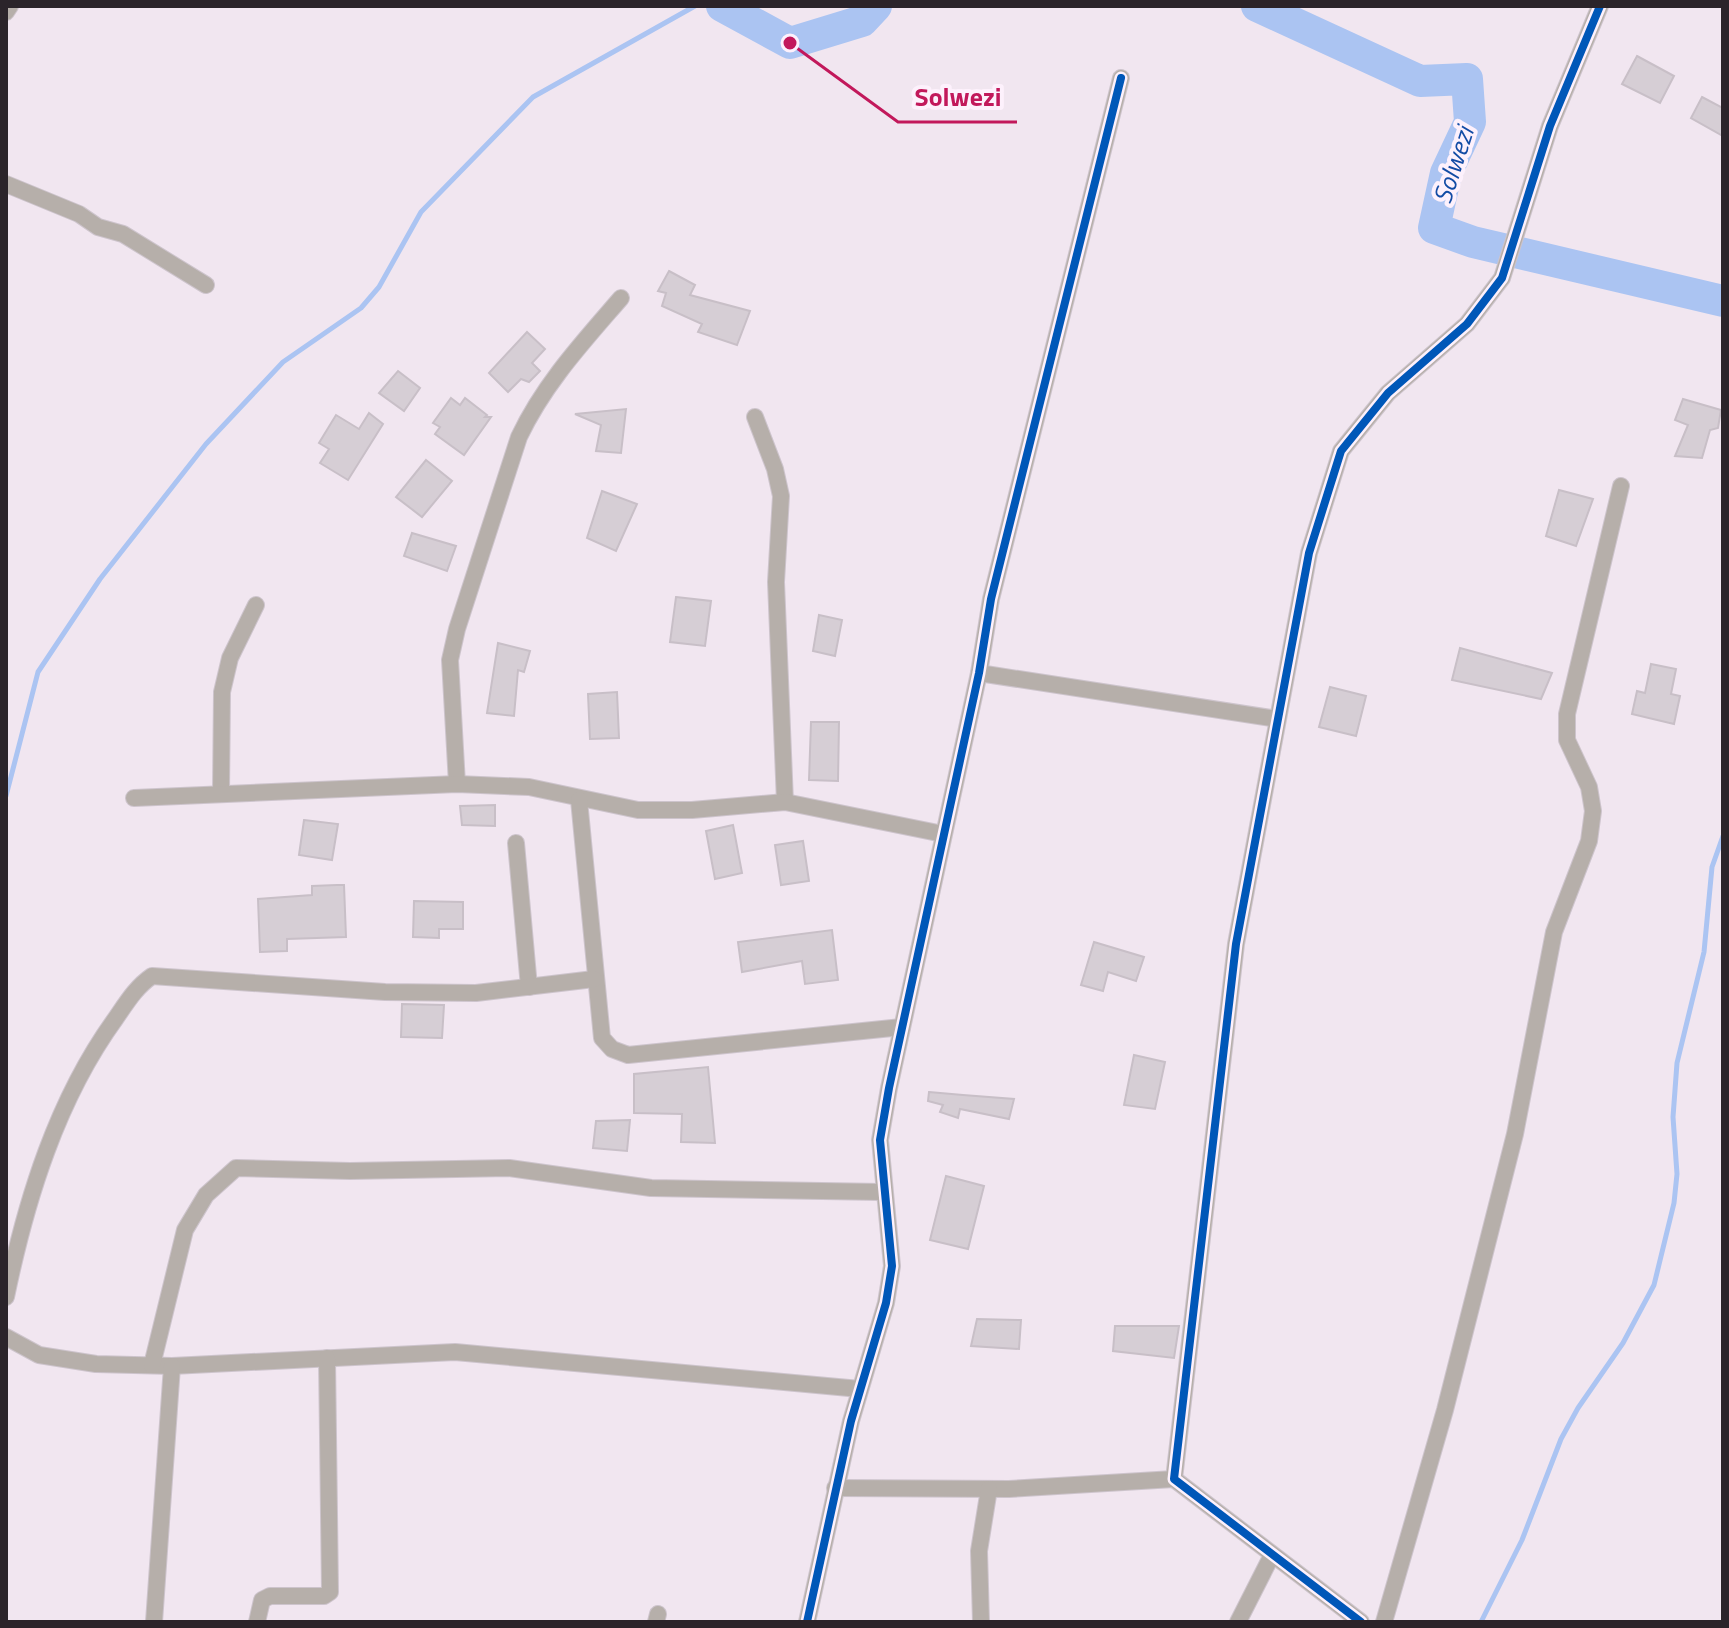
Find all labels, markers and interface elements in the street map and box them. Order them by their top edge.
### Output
callout: Solwezi [898,72,1017,122]
text: Solwezi [915,77,1001,116]
water label: Solwezi [1422,119,1484,208]

